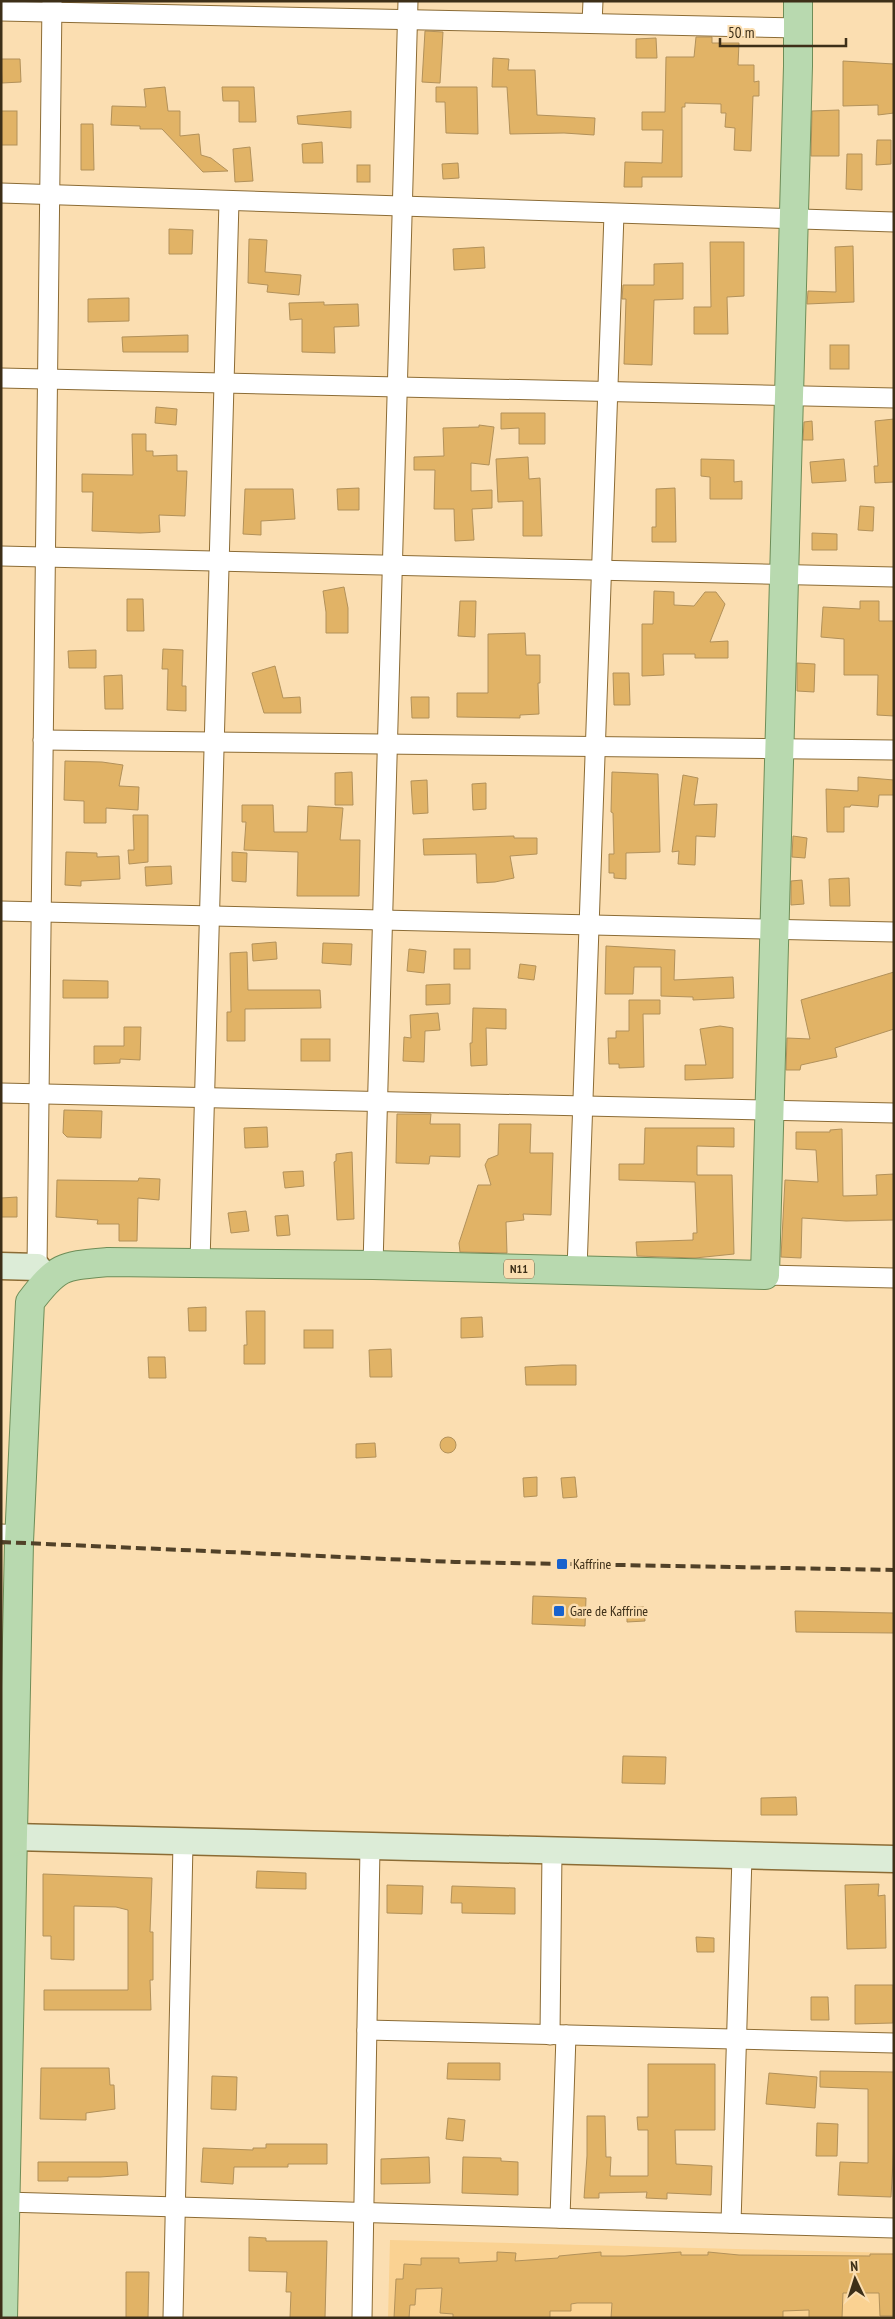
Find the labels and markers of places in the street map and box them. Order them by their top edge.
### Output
place label: Kaffrine [573,1555,611,1573]
marker: Kaffrine [555,1557,569,1571]
place label: Gare de Kaffrine [570,1602,648,1620]
marker: Gare de Kaffrine [552,1604,566,1618]

